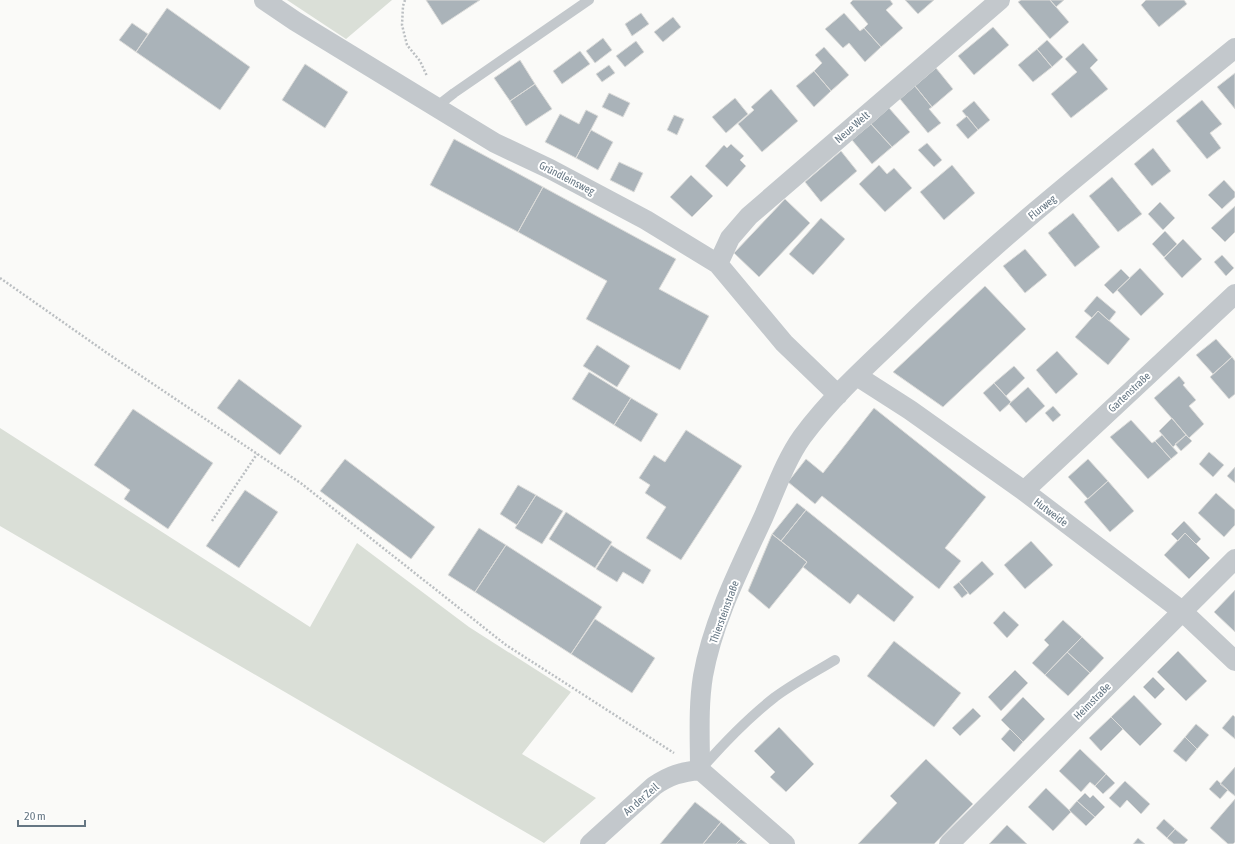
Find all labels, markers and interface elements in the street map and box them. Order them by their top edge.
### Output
street label: Neue Welt [832,109,872,145]
street label: Gründleinsweg [537,159,597,197]
street label: Flurweg [1026,192,1058,222]
street label: Gartenstraße [1106,370,1152,414]
street label: Hutweide [1032,495,1070,529]
street label: Thiersteinstraße [707,579,741,645]
street label: Heimstraße [1071,680,1113,722]
street label: An der Zeil [621,780,661,818]
scale bar [18,802,85,828]
text: 20 m [24,809,46,823]

